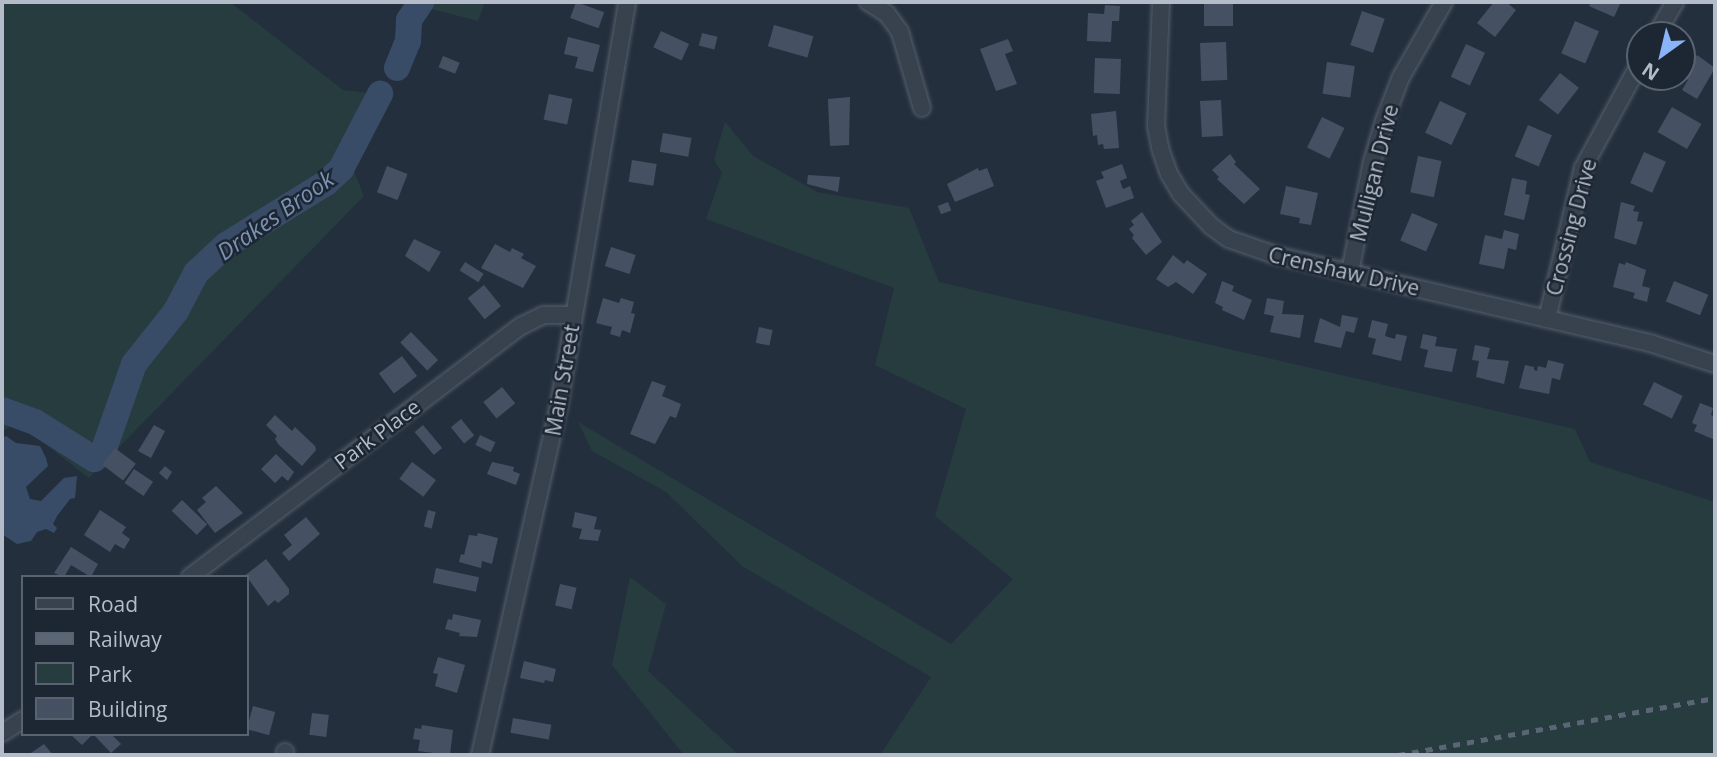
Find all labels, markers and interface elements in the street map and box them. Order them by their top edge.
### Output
north arrow [1626,21,1696,91]
text: N [1637,57,1664,87]
street label: Mulligan Drive [1345,102,1403,244]
street label: Crossing Drive [1541,156,1601,298]
water label: Drakes Brook [211,165,339,265]
street label: Crenshaw Drive [1266,241,1422,301]
street label: Main Street [540,322,584,438]
street label: Park Place [329,394,425,474]
legend [21,575,248,736]
text: Road [88,590,138,618]
text: Railway [88,625,162,653]
text: Park [88,660,132,688]
text: Building [88,695,167,723]

